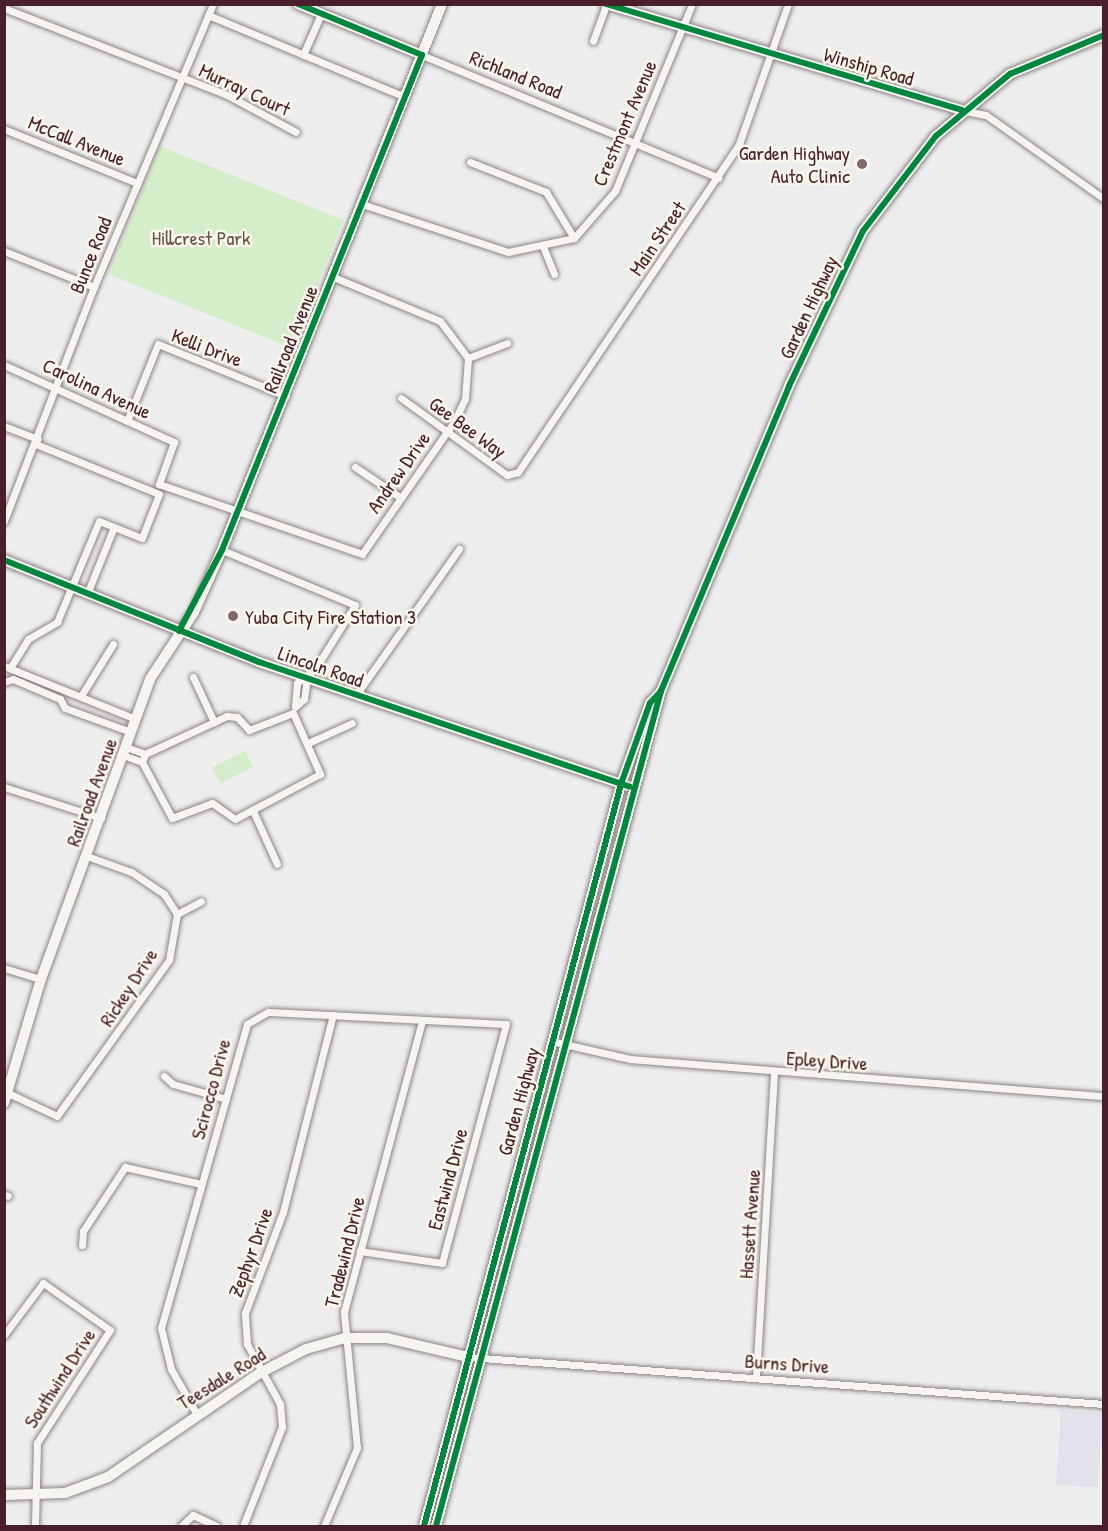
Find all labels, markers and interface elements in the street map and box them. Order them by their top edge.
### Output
street label: Winship Road [821,42,917,90]
street label: Richland Road [466,45,566,103]
street label: Murray Court [196,57,294,121]
street label: Crestmont Avenue [587,57,661,189]
street label: McCall Avenue [25,110,129,170]
place label: Garden Highway Auto Clinic [739,140,850,187]
marker: Garden Highway Auto Clinic [855,157,869,171]
street label: Main Street [623,196,691,280]
street label: Bunce Road [64,213,116,297]
park label: Hillcrest Park [152,225,250,249]
street label: Garden Highway [774,252,842,362]
street label: Railroad Avenue [258,282,322,396]
street label: Kelli Drive [168,323,246,371]
street label: Carolina Avenue [39,352,155,424]
street label: Gee Bee Way [425,391,511,463]
street label: Andrew Drive [361,427,435,517]
place label: Yuba City Fire Station 3 [245,604,416,628]
marker: Yuba City Fire Station 3 [226,609,240,623]
street label: Lincoln Road [275,640,367,692]
street label: Railroad Avenue [60,735,122,849]
street label: Rickey Drive [94,943,162,1031]
street label: Scirocco Drive [185,1036,235,1142]
street label: Garden Highway [492,1044,544,1158]
street label: Epley Drive [786,1045,868,1075]
street label: Eastwind Drive [422,1126,472,1232]
street label: Hassett Avenue [733,1168,765,1280]
street label: Tradewind Drive [319,1194,369,1310]
street label: Zephyr Drive [223,1204,277,1300]
street label: Southwind Drive [18,1324,100,1432]
street label: Teesdale Road [173,1342,269,1414]
street label: Burns Drive [744,1348,830,1378]

